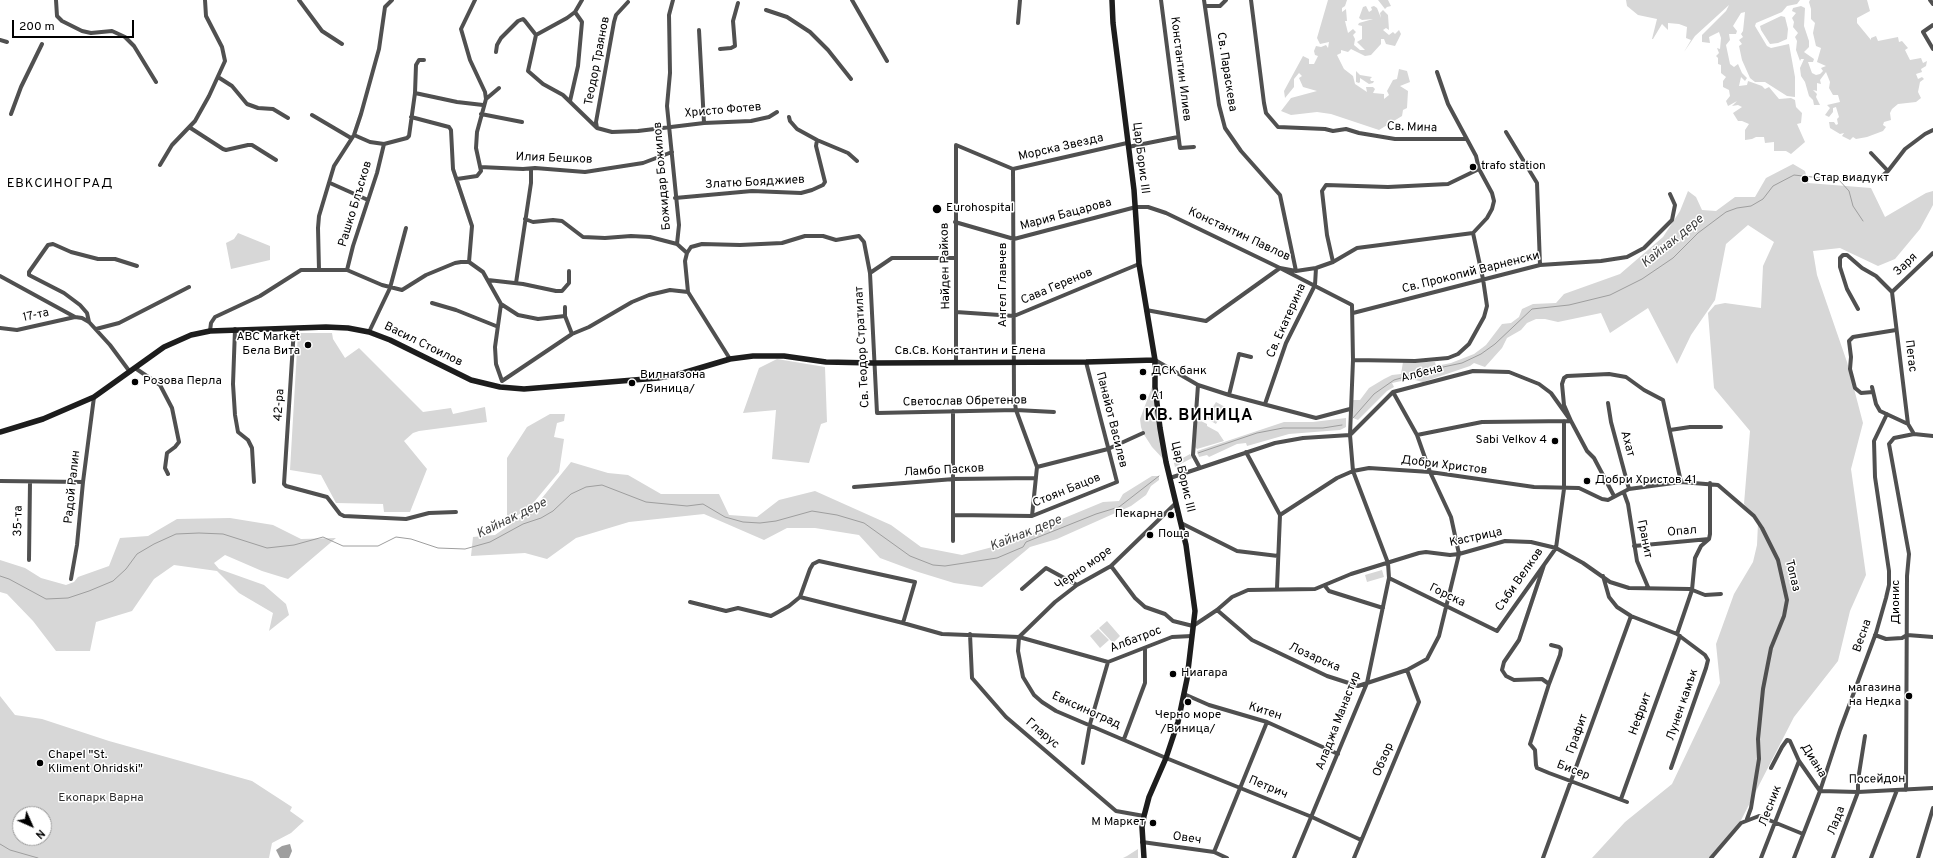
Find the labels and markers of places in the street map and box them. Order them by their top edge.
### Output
place label: trafo station [1481,160,1546,174]
marker: trafo station [1468,162,1478,172]
place label: Стар виадукт [1813,172,1889,186]
marker: Стар виадукт [1800,174,1810,184]
place label: Eurohospital [946,202,1014,216]
marker: Eurohospital [931,203,943,215]
place label: ABC Market Бела Вита [237,331,300,359]
marker: ABC Market Бела Вита [303,340,313,350]
place label: ДСК банк [1151,365,1207,379]
marker: ДСК банк [1138,367,1148,377]
place label: Вилна зона /Виница/ [640,369,705,397]
place label: Розова Перла [143,375,222,389]
marker: Розова Перла [130,377,140,387]
marker: Вилна зона /Виница/ [627,378,637,388]
place label: A1 [1151,390,1164,404]
marker: A1 [1138,392,1148,402]
place label: Sabi Velkov 4 [1476,434,1547,448]
marker: Sabi Velkov 4 [1550,436,1560,446]
place label: Добри Христов 41 [1595,474,1697,488]
marker: Добри Христов 41 [1582,476,1592,486]
place label: Пекарна [1115,508,1163,522]
marker: Пекарна [1166,510,1176,520]
place label: Поща [1158,528,1190,542]
marker: Поща [1145,530,1155,540]
place label: Ниагара [1181,667,1228,681]
marker: Ниагара [1168,669,1178,679]
place label: магазина на Недка [1848,682,1901,710]
marker: магазина на Недка [1904,691,1914,701]
marker: Черно море /Виница/ [1183,697,1193,707]
place label: Черно море /Виница/ [1155,709,1221,737]
place label: Chapel "St. Kliment Ohridski" [48,749,143,777]
marker: Chapel "St. Kliment Ohridski" [35,758,45,768]
place label: М Маркет [1091,816,1145,830]
marker: М Маркет [1148,818,1158,828]

